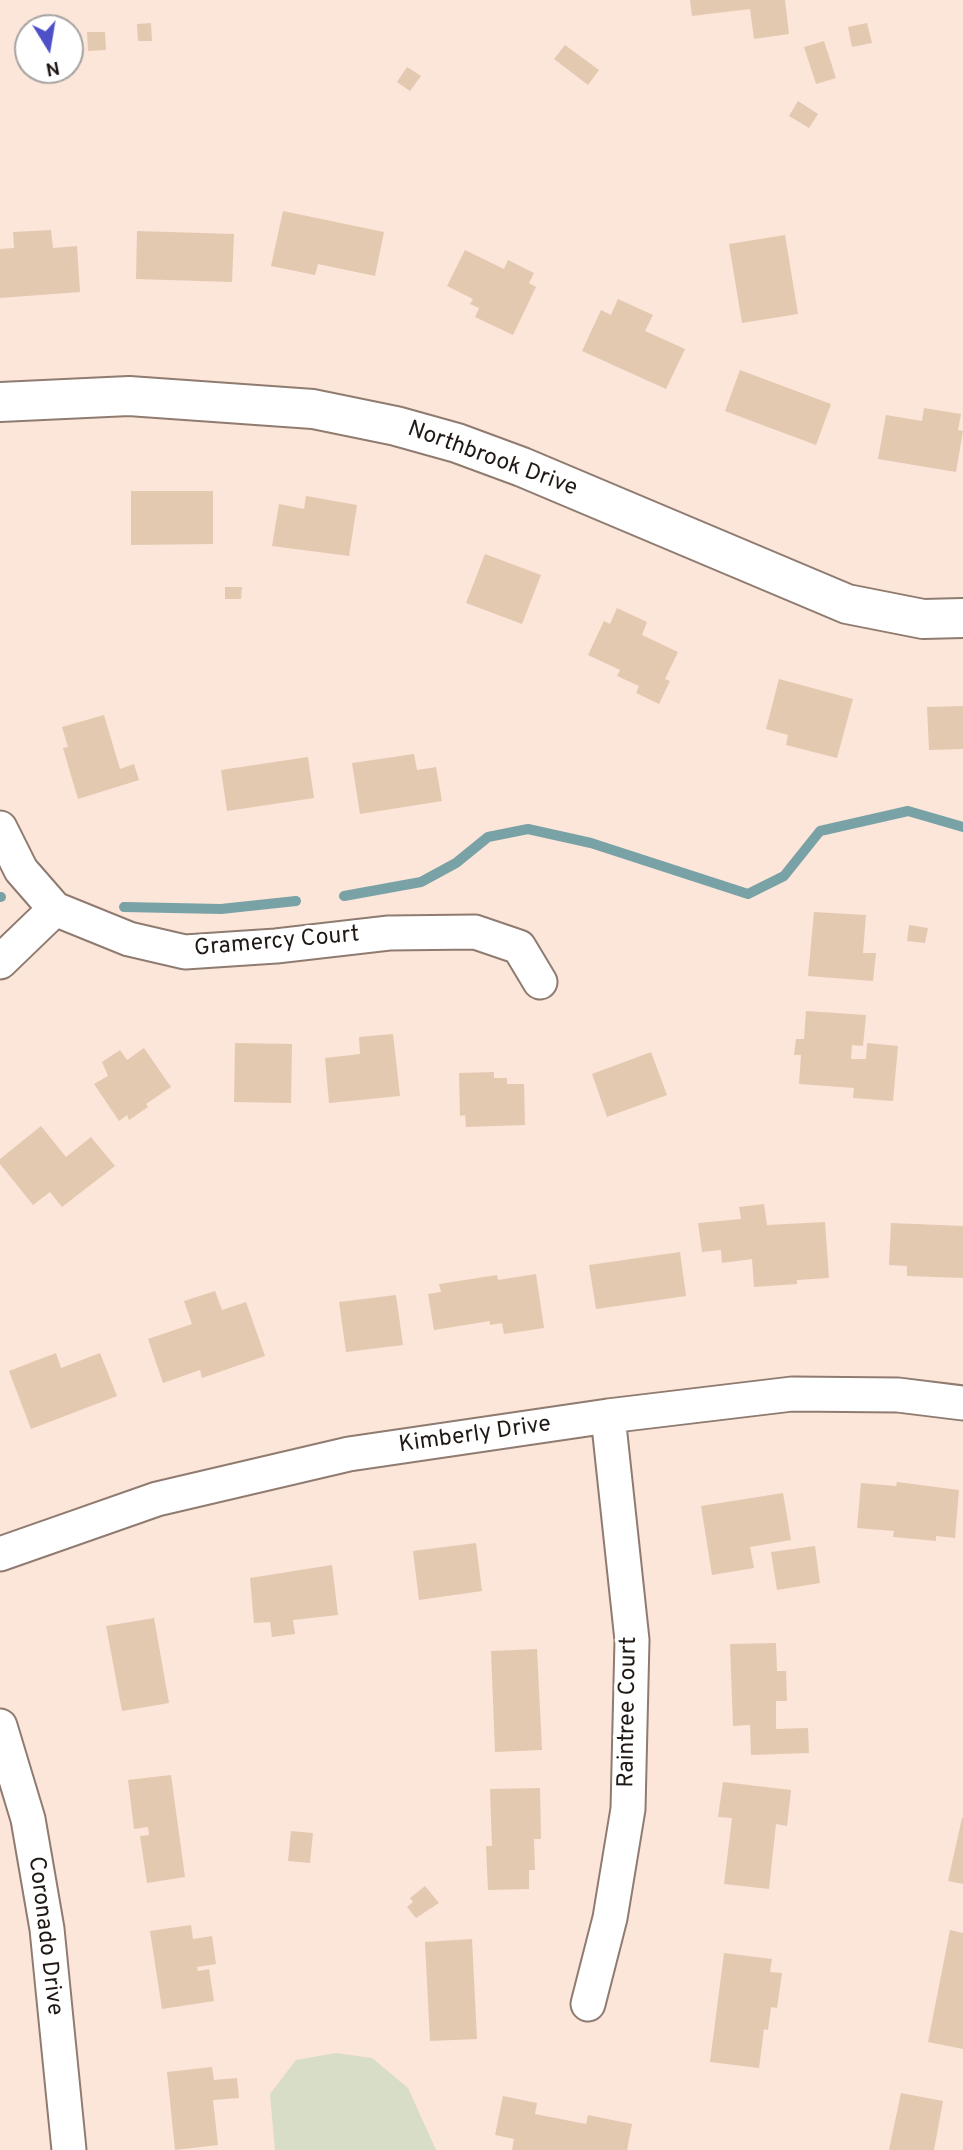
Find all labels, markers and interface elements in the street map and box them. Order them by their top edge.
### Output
north arrow [14,14,84,84]
text: N [44,55,62,81]
street label: Northbrook Drive [403,416,581,504]
street label: Gramercy Court [193,922,361,964]
street label: Kimberly Drive [397,1412,553,1460]
street label: Raintree Court [614,1636,644,1788]
street label: Coronado Drive [21,1855,67,2017]

